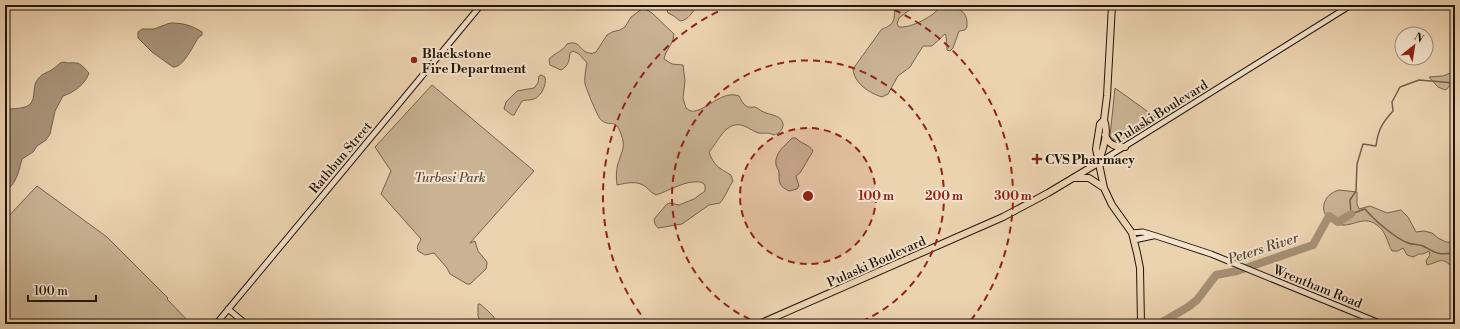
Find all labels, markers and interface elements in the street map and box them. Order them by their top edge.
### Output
north arrow [1394,26,1434,66]
text: N [1411,30,1426,47]
place label: Blackstone Fire Department [422,46,526,77]
marker: Blackstone Fire Department [409,55,419,65]
street label: Pulaski Boulevard [1112,77,1211,147]
street label: Rathbun Street [306,118,376,197]
place label: CVS Pharmacy [1045,152,1135,168]
marker: CVS Pharmacy [1032,154,1042,164]
park label: Turbesi Park [414,170,486,186]
centre of rings [801,189,815,203]
text: 100 m [858,189,894,204]
text: 200 m [925,189,963,204]
text: 300 m [994,189,1032,204]
water label: Peters River [1225,229,1302,269]
street label: Pulaski Boulevard [825,233,929,291]
street label: Wrentham Road [1270,261,1365,312]
scale bar [28,277,96,303]
text: 100 m [34,284,68,299]

